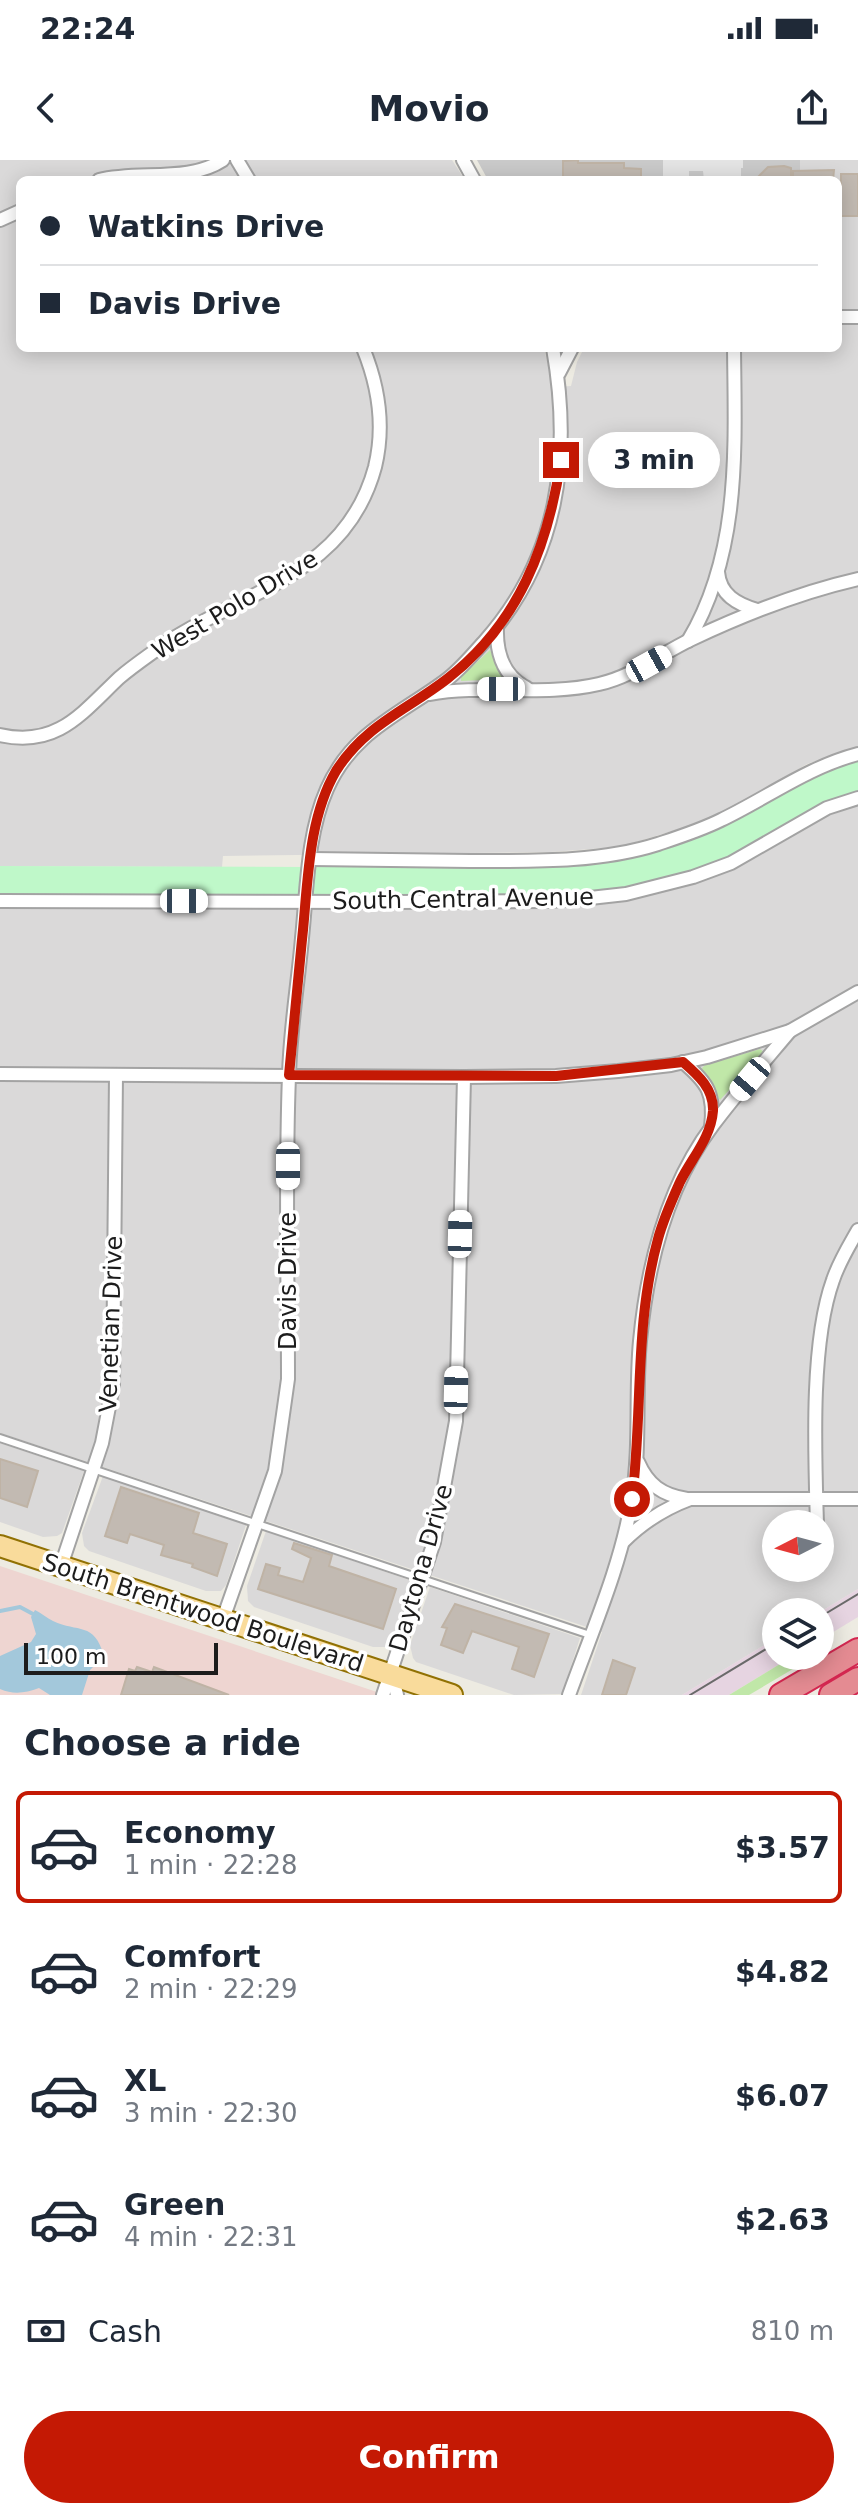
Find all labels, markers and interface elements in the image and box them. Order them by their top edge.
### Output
text: 22:24 [40,11,136,46]
icon: back [24,86,68,130]
icon: share [790,86,834,130]
text: Movio [368,88,490,129]
text: Watkins Drive [88,209,324,244]
text: Davis Drive [88,286,281,321]
callout: 3 min [589,432,721,488]
route end [543,442,579,478]
text: 3 min [613,445,695,475]
street label: West Polo Drive [147,545,323,665]
car [622,642,676,686]
car [477,677,525,701]
street label: South Central Avenue [332,883,594,915]
car [160,889,208,913]
car [725,1053,775,1105]
car [276,1142,300,1190]
car [448,1210,472,1258]
street label: Davis Drive [274,1212,302,1350]
street label: Venetian Drive [94,1235,128,1413]
car [444,1366,468,1414]
street label: Daytona Drive [384,1481,458,1655]
route start [614,1481,650,1517]
north arrow [762,1510,834,1582]
map controls [762,1510,834,1670]
street label: South Brentwood Boulevard [39,1548,367,1678]
button: layers [762,1598,834,1670]
scale bar [24,1639,218,1675]
text: 100 m [36,1644,106,1669]
text: Choose a ride [24,1722,301,1763]
icon: car [28,1811,100,1883]
text: Economy [124,1815,276,1850]
text: $3.57 [735,1830,830,1865]
text: 1 min · 22:28 [124,1850,298,1880]
icon: car [28,1935,100,2007]
text: Comfort [124,1939,261,1974]
text: $4.82 [735,1954,830,1989]
text: 2 min · 22:29 [124,1974,298,2004]
icon: car [28,2059,100,2131]
text: XL [124,2063,166,2098]
text: $6.07 [735,2078,830,2113]
text: 3 min · 22:30 [124,2098,298,2128]
icon: car [28,2183,100,2255]
text: Green [124,2187,225,2222]
text: $2.63 [735,2202,830,2237]
text: 4 min · 22:31 [124,2222,298,2252]
icon: cash [24,2309,68,2353]
text: Cash [88,2314,162,2349]
text: 810 m [751,2316,834,2346]
button: Confirm [24,2411,834,2503]

